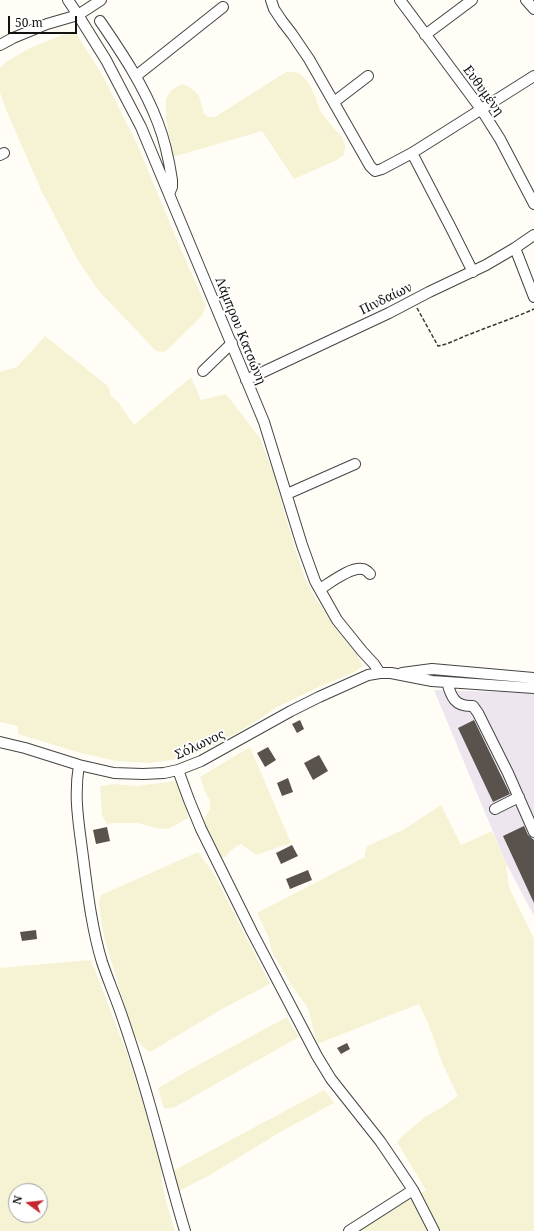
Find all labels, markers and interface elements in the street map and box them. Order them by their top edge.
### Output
scale bar [10,8,79,34]
text: 50 m [15,14,43,31]
street label: Ευθυμένη [460,63,506,119]
street label: Λάμπρου Κατσώνη [211,275,269,387]
street label: Πινδαίων [357,280,415,318]
street label: Σόλωνος [173,727,227,763]
north arrow [8,1183,48,1223]
text: N [9,1194,25,1206]

